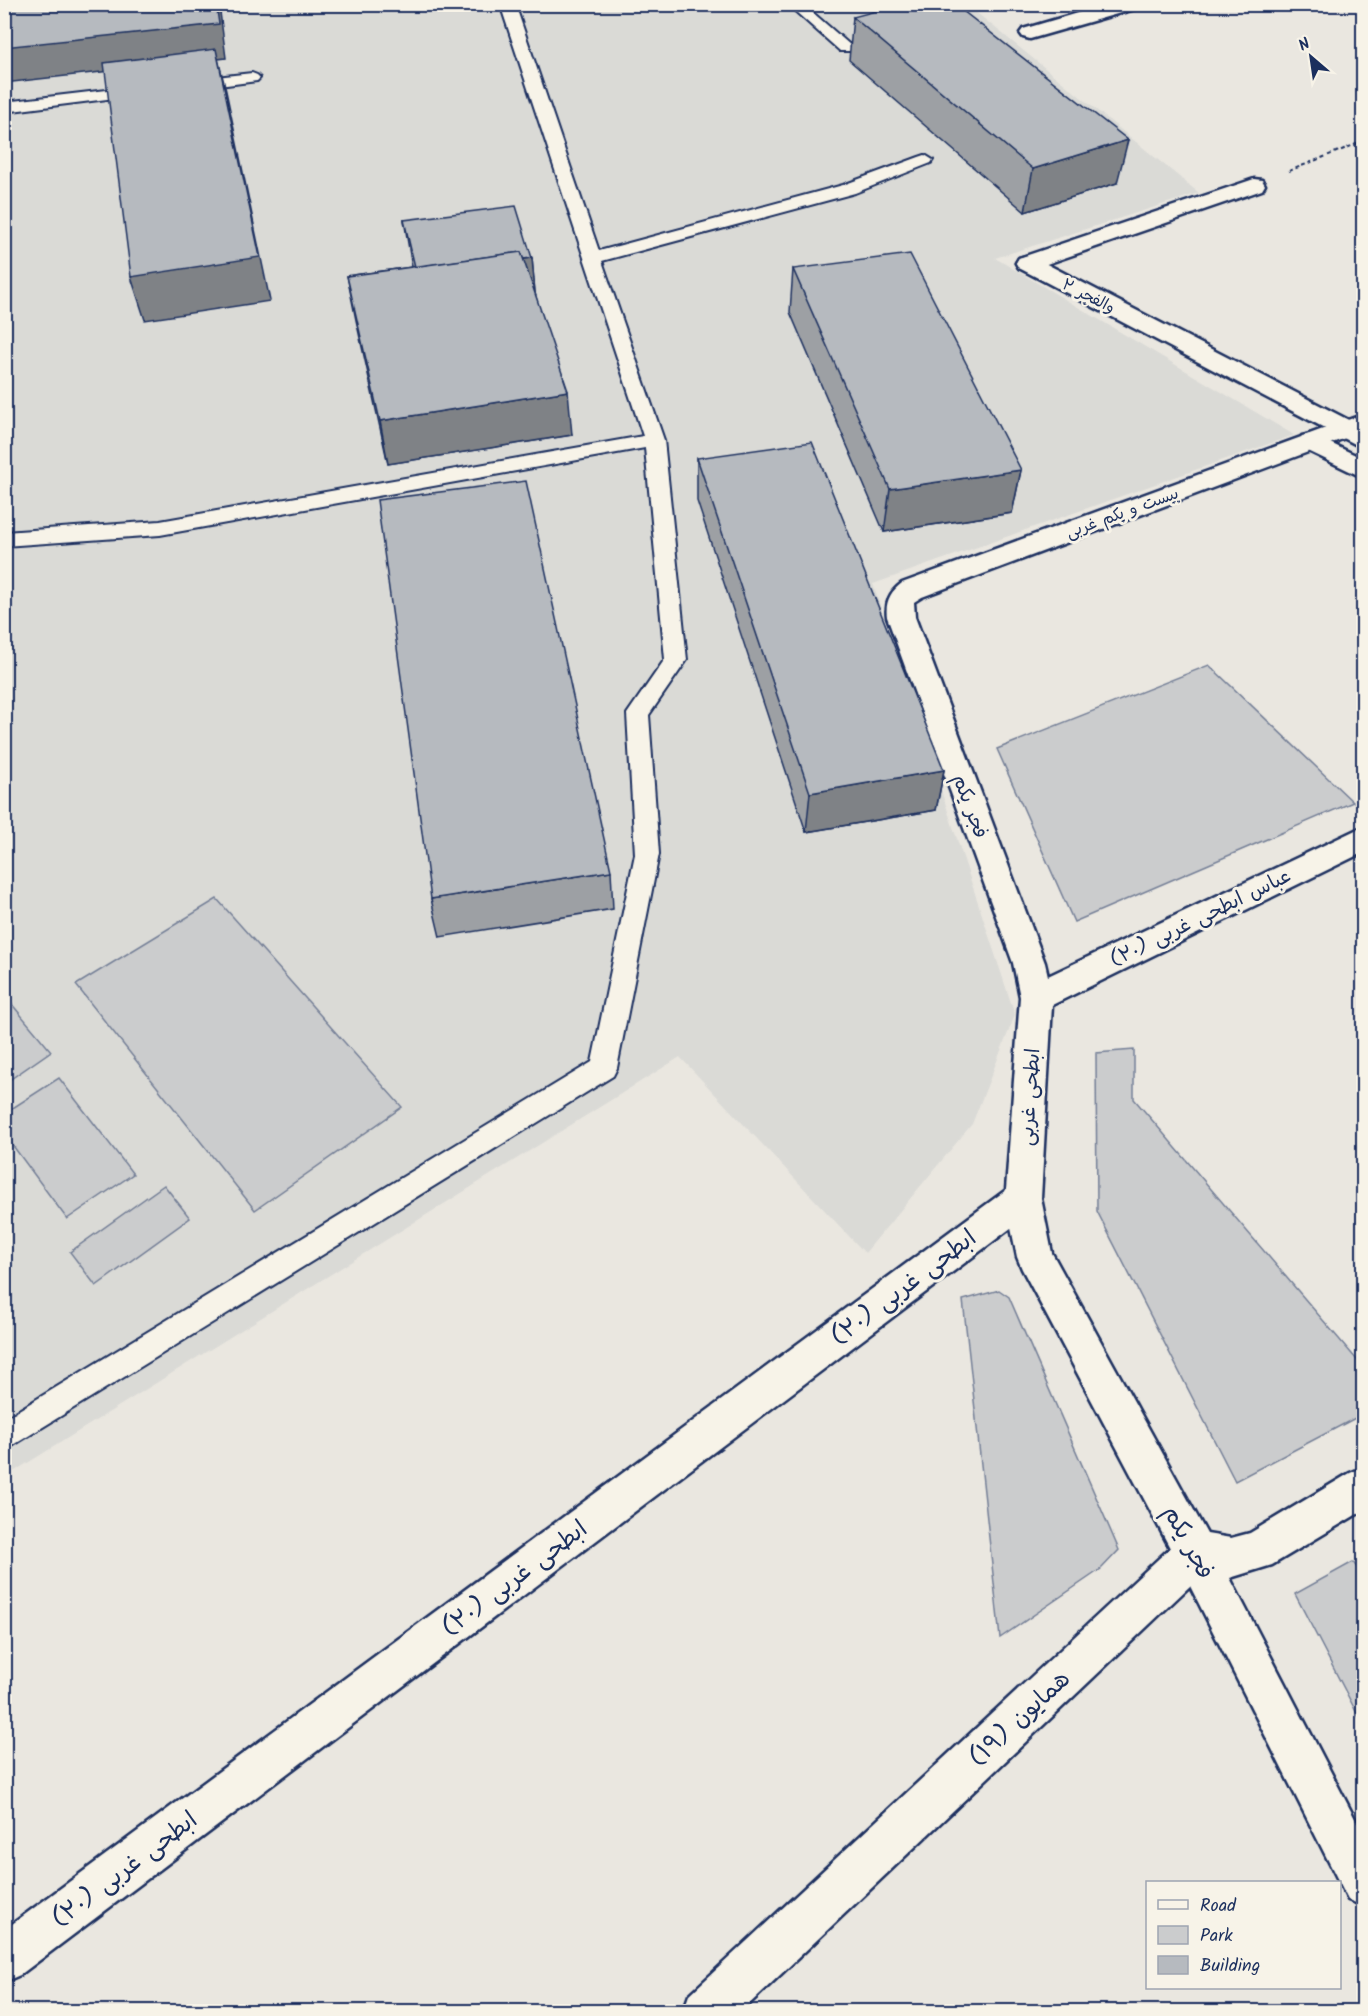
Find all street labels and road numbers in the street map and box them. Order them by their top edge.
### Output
street label: والفجر ۲ [1057,272,1119,320]
street label: بیست و یکم غربی [1063,481,1182,545]
street label: فجر یکم [943,770,995,843]
street label: عباس ابطحی غربی (۲۰) [1105,861,1297,977]
street label: ابطحی غربی [1012,1047,1050,1147]
street label: ابطحی غربی (۲۰) [822,1220,985,1356]
street label: فجر یکم [1152,1499,1224,1587]
street label: ابطحی غربی (۲۰) [433,1511,596,1647]
street label: همایون (۱۹) [960,1661,1080,1777]
street label: ابطحی غربی (۲۰) [43,1802,206,1938]

